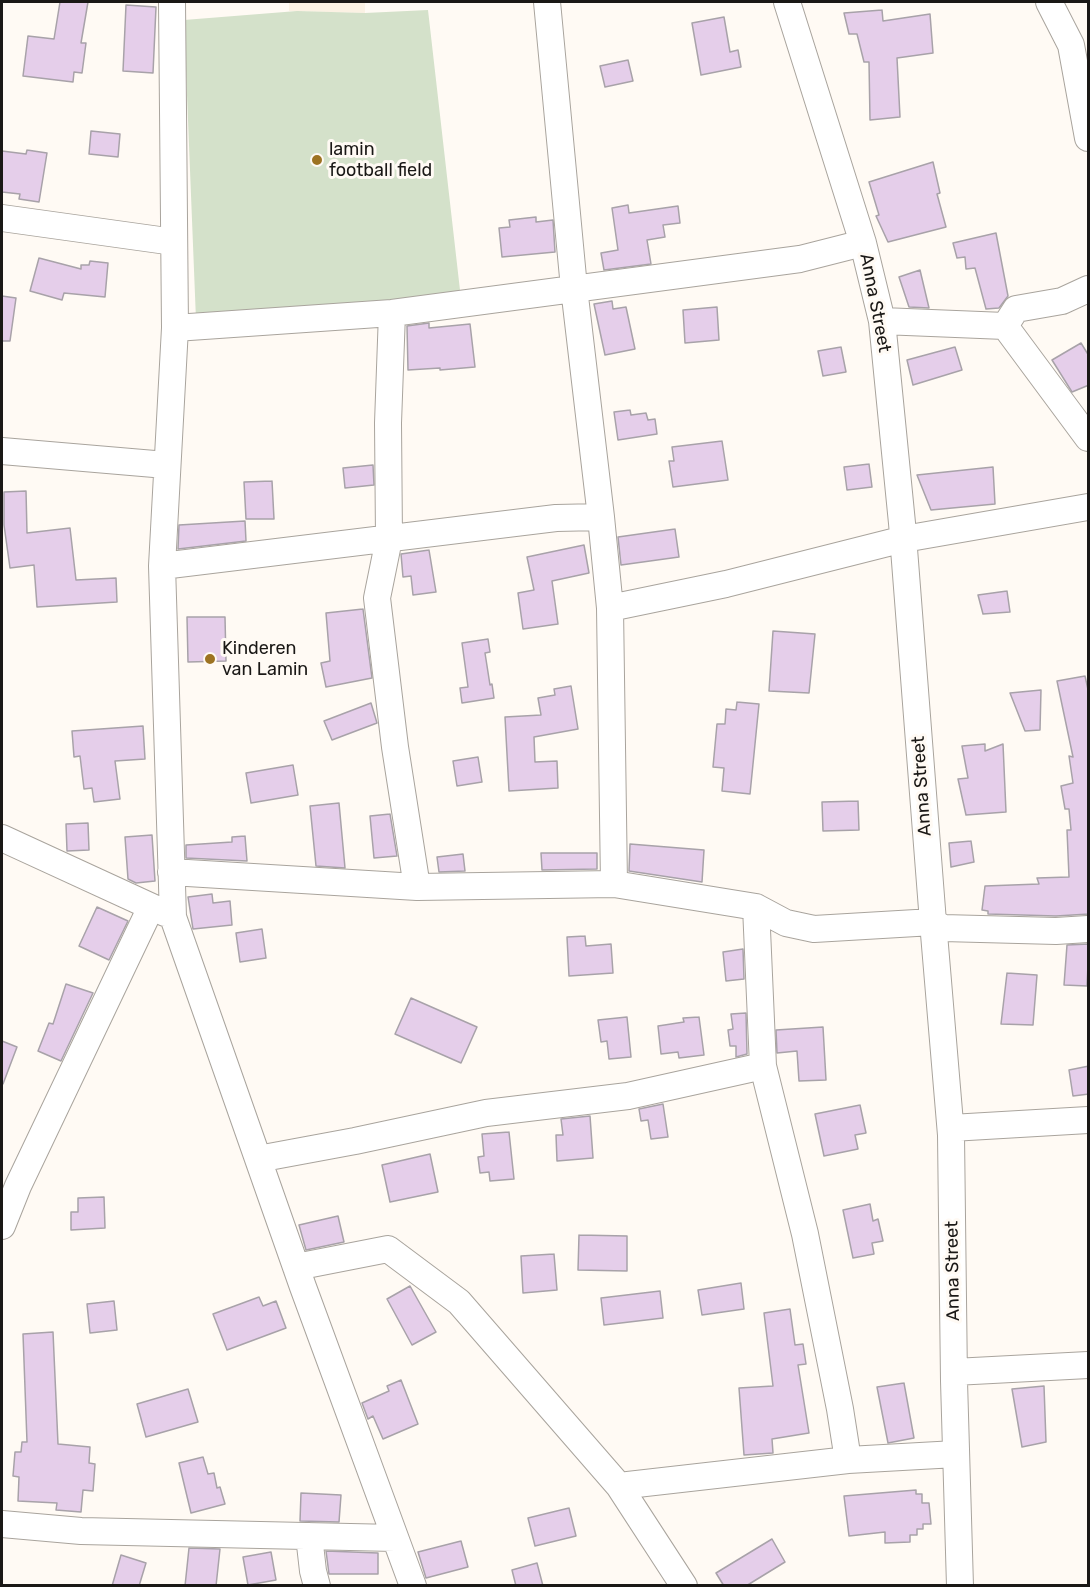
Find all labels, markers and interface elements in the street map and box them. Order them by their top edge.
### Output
place label: lamin football field [329,139,432,182]
marker: lamin football field [310,153,324,167]
street label: Anna Street [855,252,895,354]
place label: Kinderen van Lamin [222,638,308,680]
marker: Kinderen van Lamin [203,652,217,666]
street label: Anna Street [908,735,936,837]
street label: Anna Street [941,1221,965,1321]

